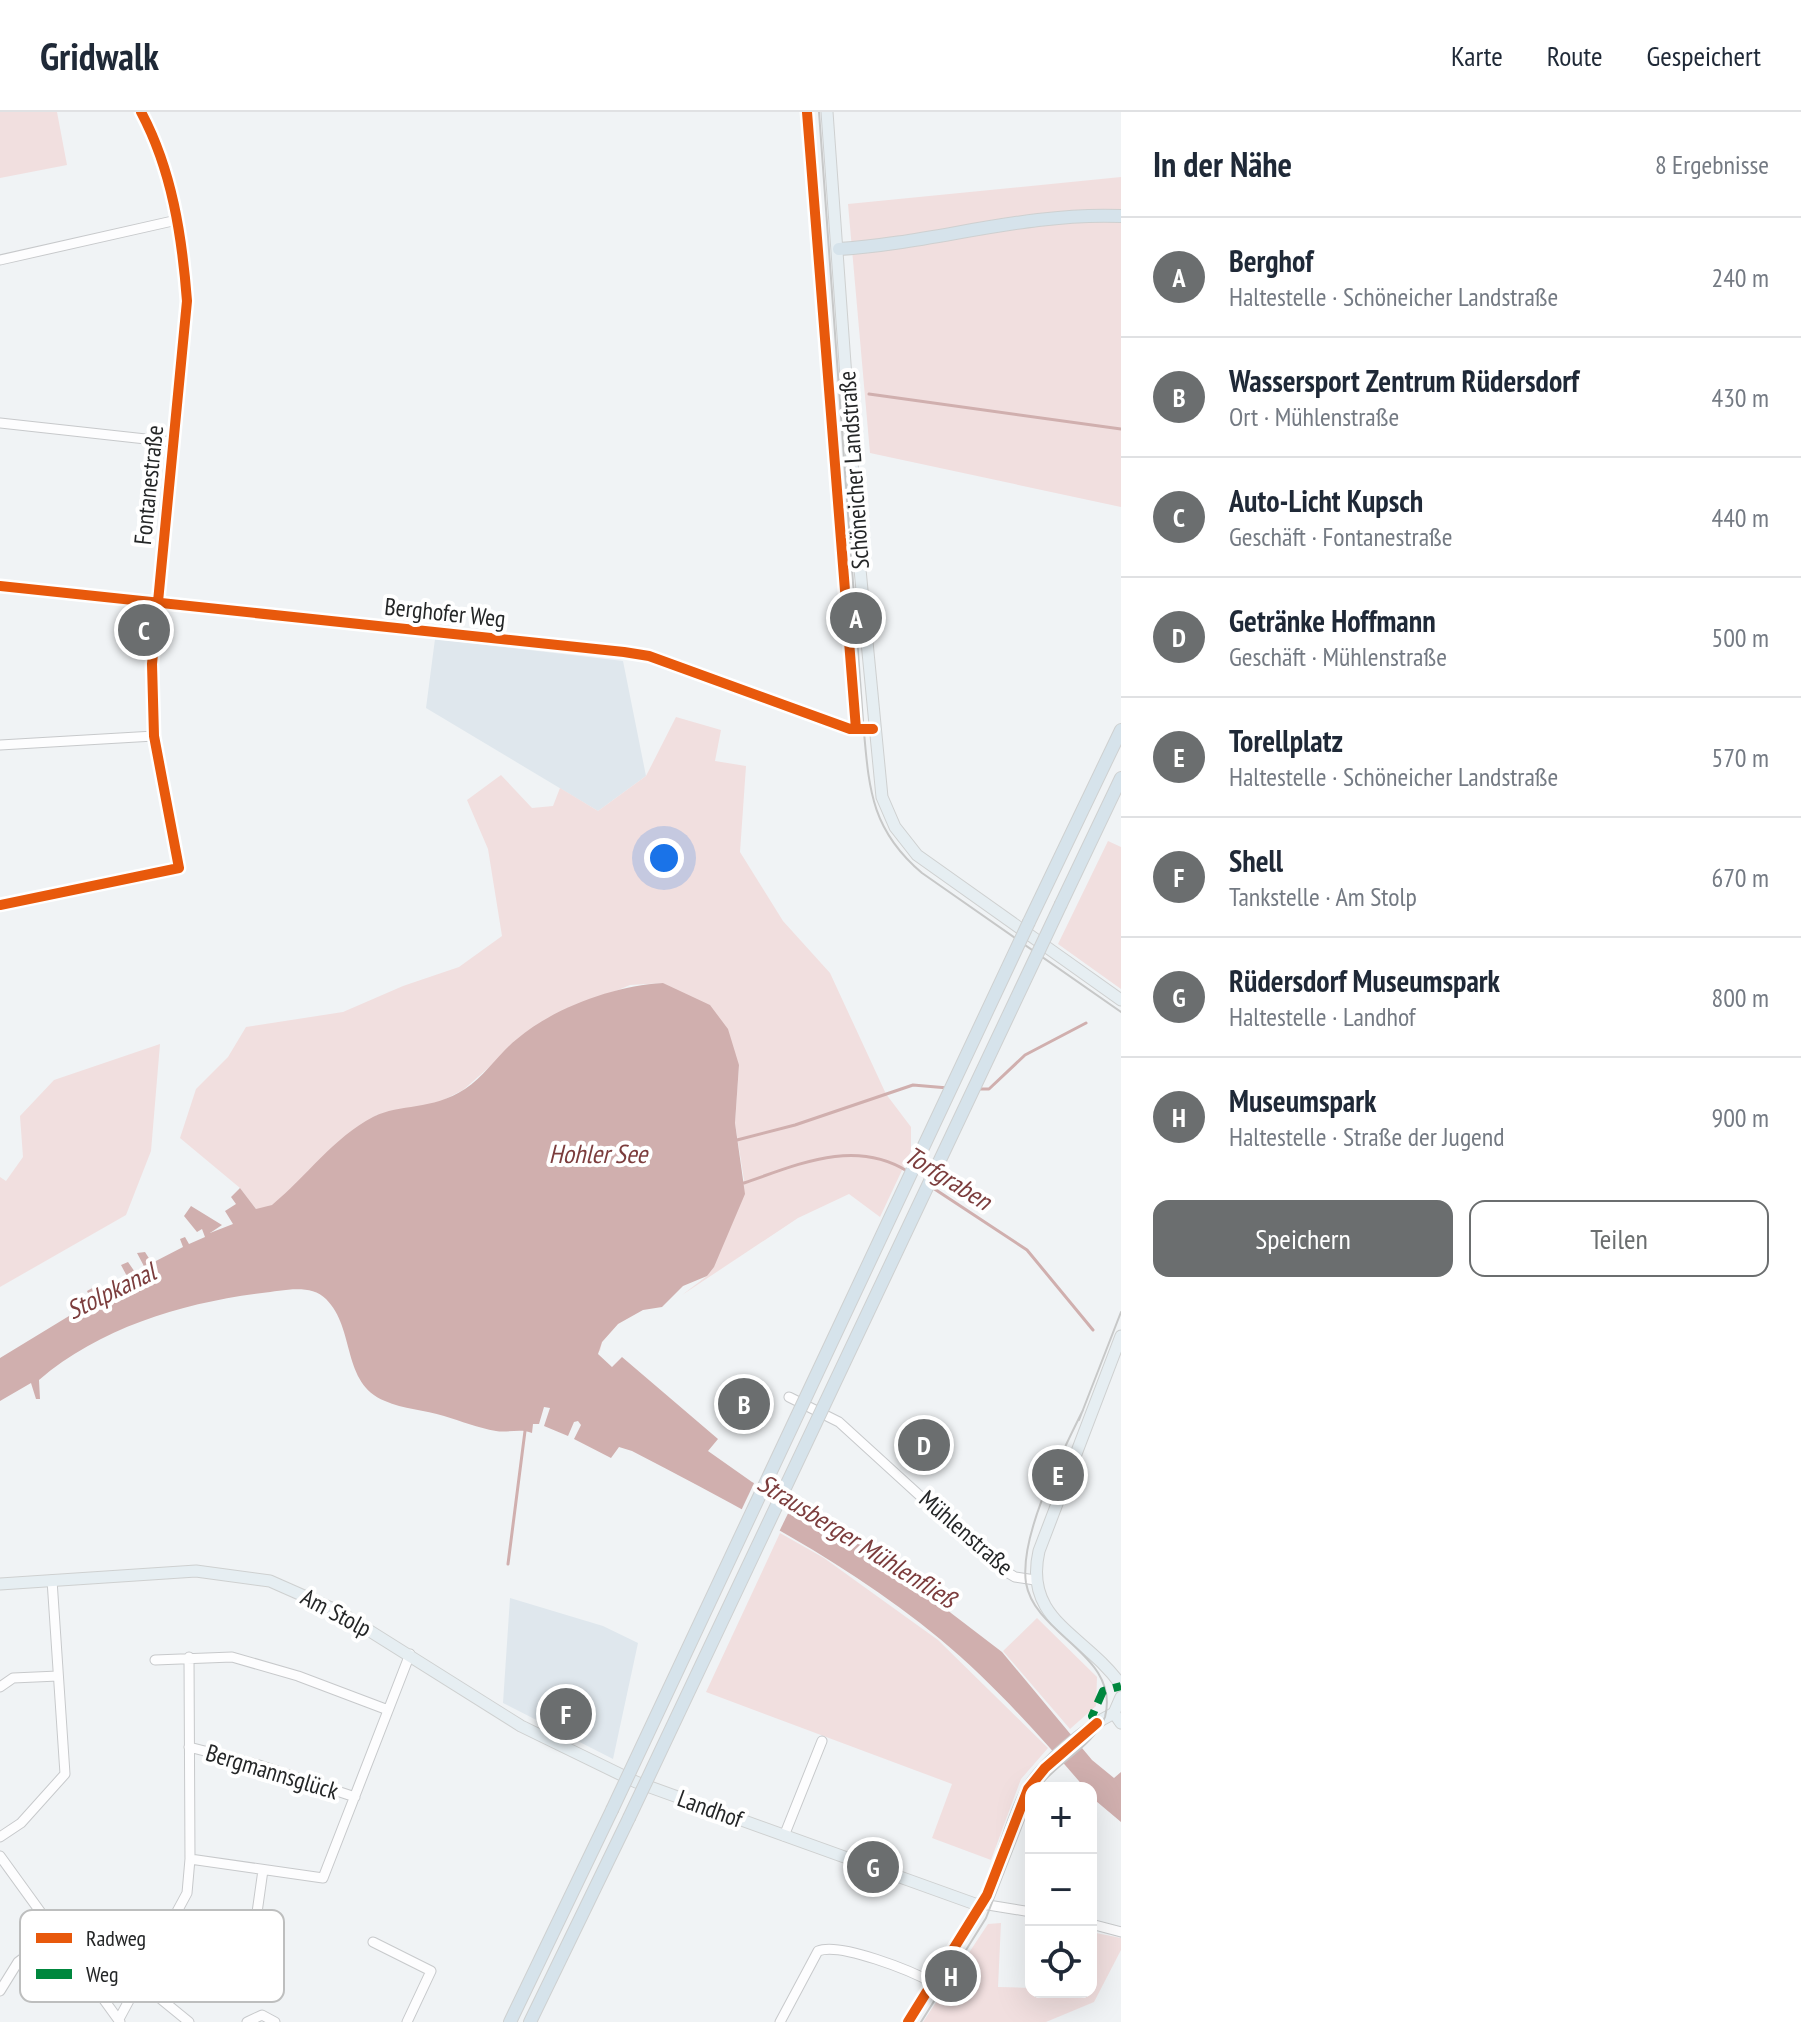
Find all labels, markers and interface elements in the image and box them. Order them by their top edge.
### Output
text: Gridwalk [40,31,159,80]
text: Karte [1451,37,1503,74]
text: Route [1547,37,1602,74]
text: Gespeichert [1646,37,1761,74]
text: In der Nähe [1153,142,1292,186]
text: 8 Ergebnisse [1655,148,1769,181]
text: Berghof [1229,241,1313,280]
text: A [1172,261,1186,294]
text: 240 m [1711,261,1769,294]
text: Haltestelle · Schöneicher Landstraße [1229,280,1558,313]
text: Wassersport Zentrum Rüdersdorf [1229,361,1579,400]
street label: Schöneicher Landstraße [831,370,876,570]
text: B [1173,381,1185,414]
text: 430 m [1711,381,1769,414]
text: Ort · Mühlenstraße [1229,400,1399,433]
street label: Fontanestraße [127,424,170,546]
text: Auto-Licht Kupsch [1229,481,1423,520]
text: C [1173,501,1185,534]
text: 440 m [1711,501,1769,534]
text: Geschäft · Fontanestraße [1229,520,1452,553]
pin: A [830,588,882,648]
street label: Berghofer Weg [383,591,507,634]
pin: C [118,600,170,660]
text: Getränke Hoffmann [1229,601,1436,640]
text: D [1172,621,1186,654]
text: 500 m [1711,621,1769,654]
text: Geschäft · Mühlenstraße [1229,640,1447,673]
text: Torellplatz [1229,721,1343,760]
text: E [1173,741,1185,774]
text: 570 m [1711,741,1769,774]
text: Haltestelle · Schöneicher Landstraße [1229,760,1558,793]
your location [644,838,684,878]
text: Shell [1229,841,1283,880]
text: F [1174,861,1184,894]
text: 670 m [1711,861,1769,894]
text: Tankstelle · Am Stolp [1229,880,1417,913]
text: Rüdersdorf Museumspark [1229,961,1500,1000]
text: G [1172,981,1186,1014]
text: 800 m [1711,981,1769,1014]
text: Haltestelle · Landhof [1229,1000,1416,1033]
text: Museumspark [1229,1081,1376,1120]
text: H [1172,1101,1186,1134]
text: 900 m [1711,1101,1769,1134]
text: Haltestelle · Straße der Jugend [1229,1120,1505,1153]
water label: Hohler See [549,1137,649,1170]
water label: Torfgraben [899,1138,999,1218]
button: Speichern [1153,1200,1453,1277]
button: Teilen [1469,1200,1769,1277]
water label: Stolpkanal [61,1254,163,1326]
pin: B [718,1374,770,1434]
pin: D [898,1415,950,1475]
pin: E [1032,1445,1084,1505]
water label: Strausberger Mühlenfließ [752,1466,965,1616]
street label: Mühlenstraße [913,1483,1020,1582]
street label: Am Stolp [296,1581,377,1644]
pin: F [540,1684,592,1744]
street label: Bergmannsglück [202,1737,343,1807]
map controls [1025,1782,1097,1998]
button: + [1025,1782,1097,1854]
street label: Landhof [673,1783,748,1835]
pin: G [847,1837,899,1897]
button: − [1025,1854,1097,1926]
legend [20,1910,284,2002]
text: Radweg [86,1924,146,1952]
button: locate [1025,1926,1097,1998]
pin: H [925,1946,977,2006]
text: Weg [86,1960,118,1988]

